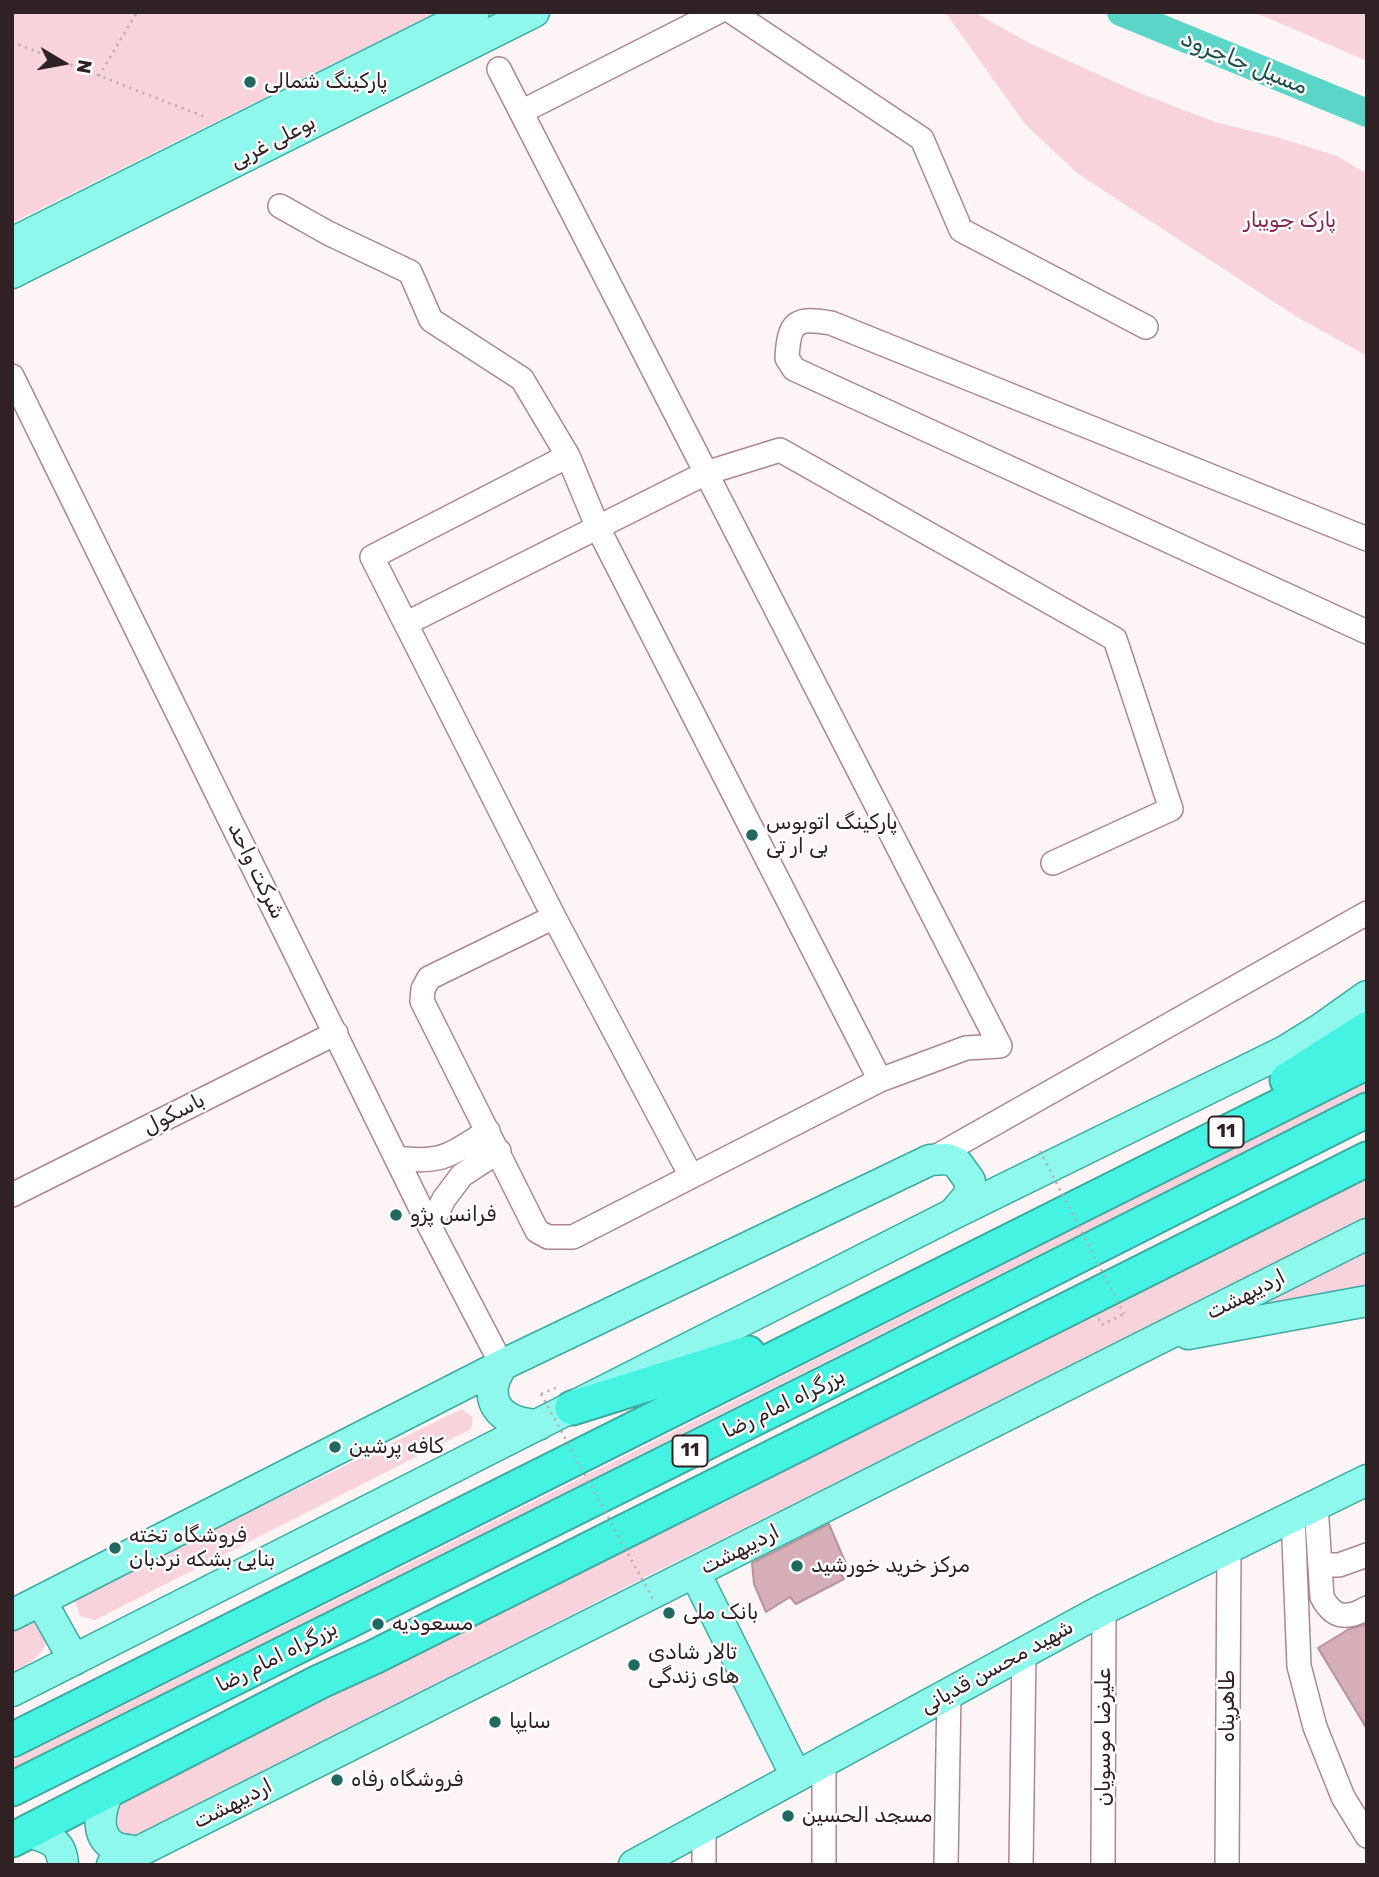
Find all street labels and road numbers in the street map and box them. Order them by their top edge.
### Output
street label: بوعلی غربی [226,110,320,174]
street label: شرکت واحد [222,819,290,923]
street label: باسکول [139,1088,209,1140]
road number: 11 [1208,1116,1244,1148]
street label: اردیبهشت [1202,1264,1290,1326]
street label: بزرگراه امام رضا [719,1364,849,1444]
road number: 11 [672,1436,708,1466]
street label: اردیبهشت [696,1519,784,1581]
street label: شهید محسن قدیانی [916,1615,1078,1719]
street label: بزرگراه امام رضا [212,1616,342,1698]
street label: علیرضا موسویان [1091,1668,1117,1806]
street label: طاهرپناه [1215,1670,1241,1742]
street label: اردیبهشت [189,1773,277,1835]

